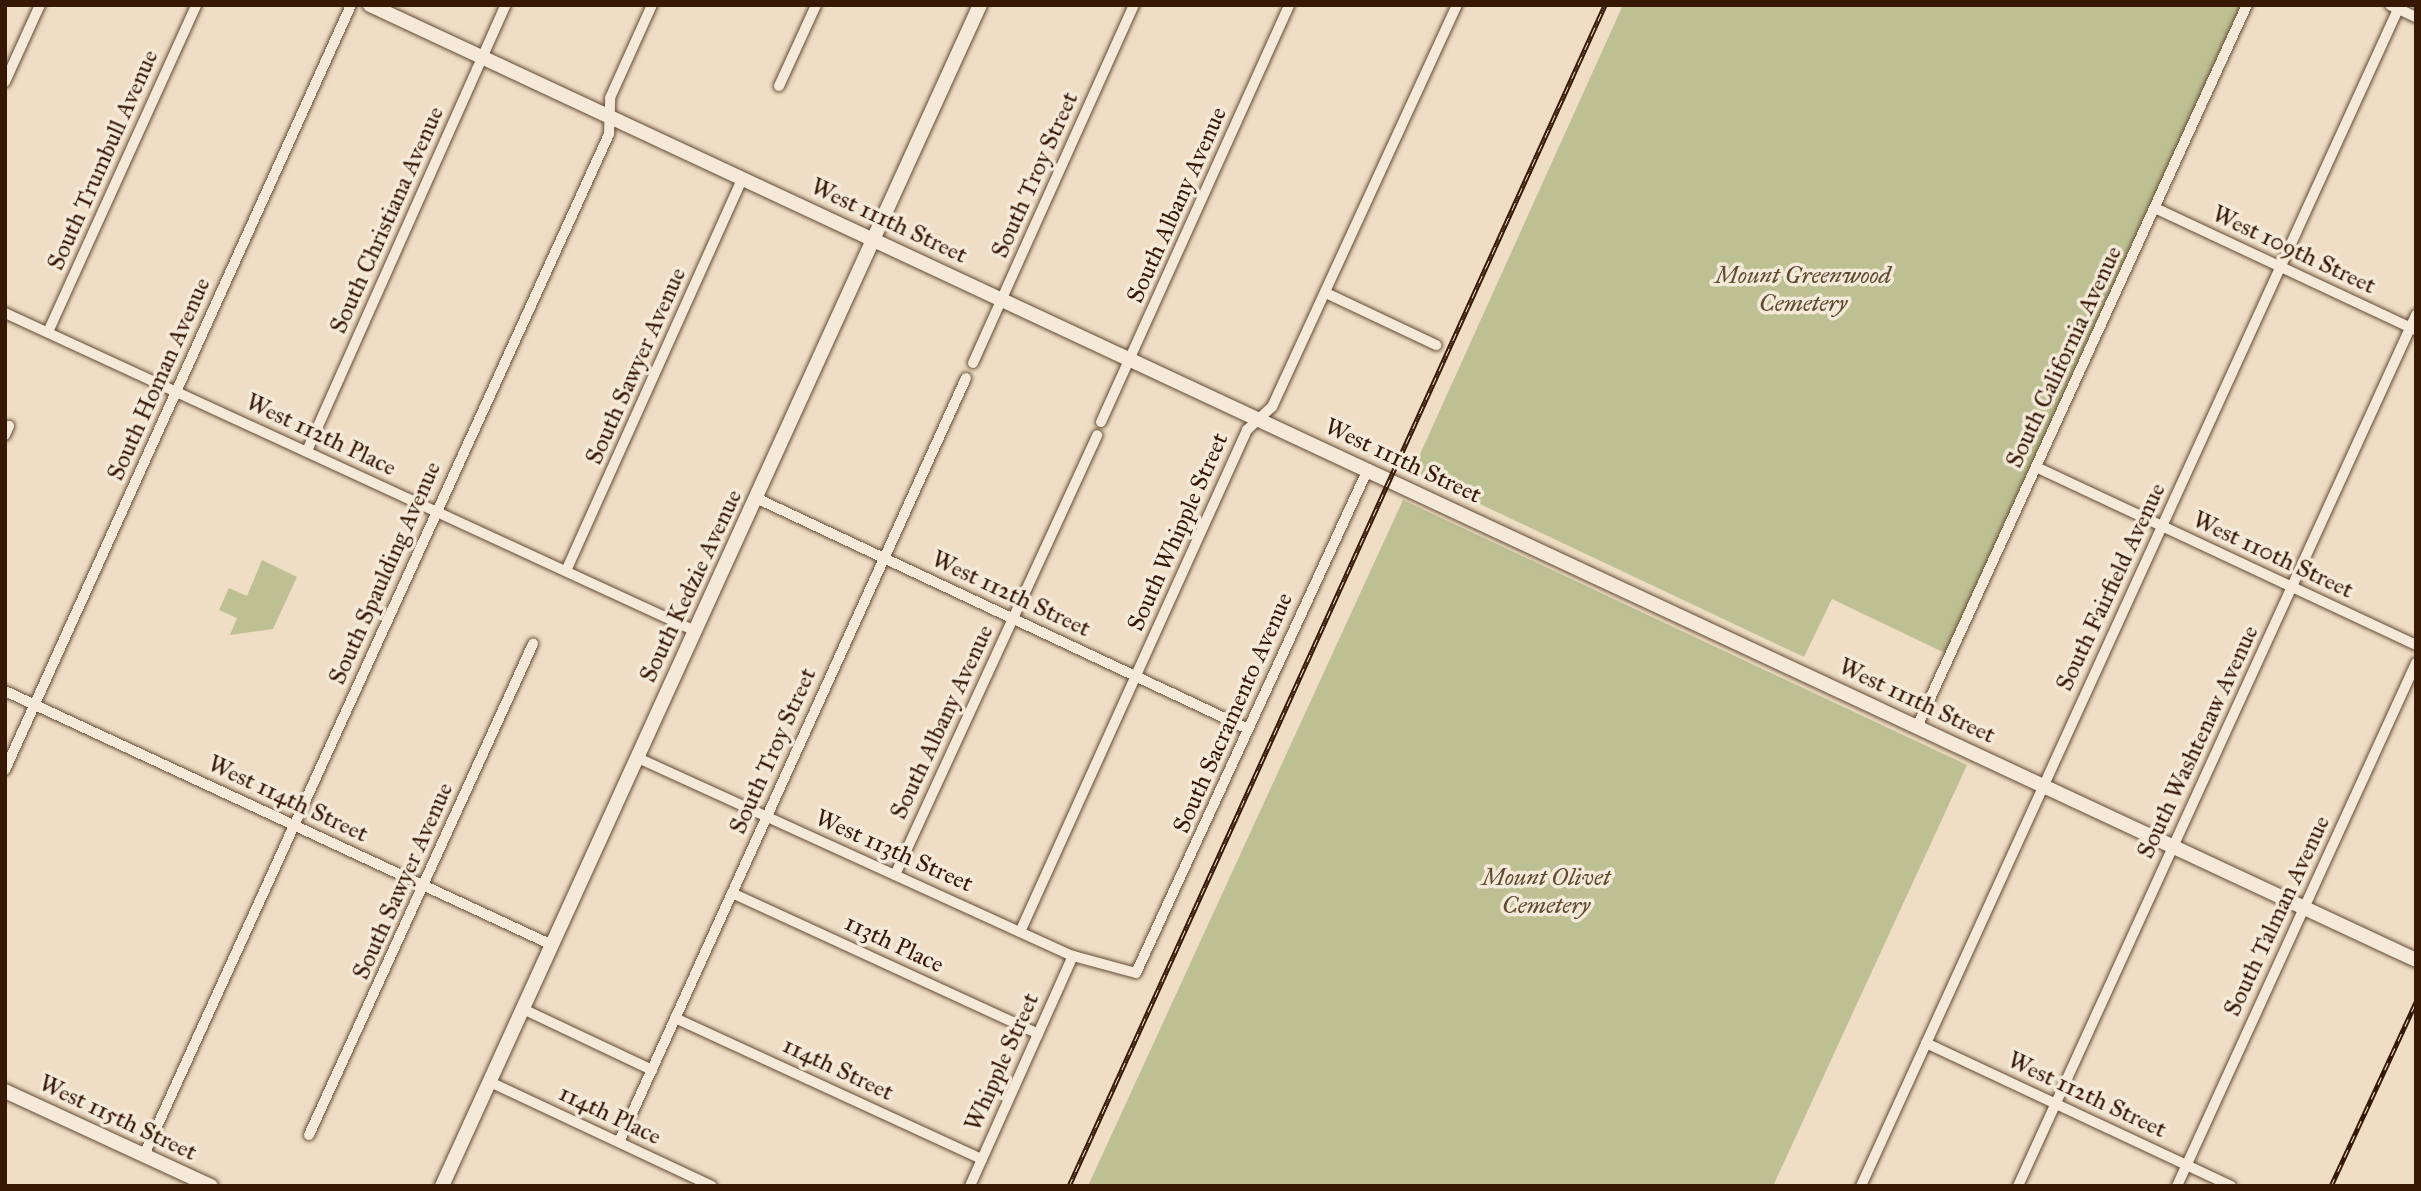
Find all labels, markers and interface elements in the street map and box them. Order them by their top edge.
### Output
street label: South Trumbull Avenue [41,45,165,275]
street label: South Troy Street [986,88,1084,262]
street label: South Christiana Avenue [324,102,450,338]
street label: South Albany Avenue [1121,103,1233,307]
street label: West 111th Street [806,172,972,270]
street label: West 109th Street [2208,200,2380,300]
street label: South California Avenue [2000,241,2128,473]
park label: Mount Greenwood Cemetery [1715,262,1891,318]
street label: South Sawyer Avenue [580,263,692,469]
street label: South Homan Avenue [101,273,217,485]
street label: West 112th Place [241,388,401,482]
street label: West 111th Street [1320,412,1486,510]
street label: South Whipple Street [1121,428,1235,636]
street label: South Spaulding Avenue [323,457,447,689]
street label: South Fairfield Avenue [2050,478,2172,696]
street label: South Kedzie Avenue [634,485,748,687]
street label: West 110th Street [2188,505,2358,605]
street label: West 112th Street [927,545,1095,643]
street label: South Sacramento Avenue [1167,588,1299,838]
street label: South Albany Avenue [884,620,1000,824]
street label: South Washtenaw Avenue [2131,621,2265,863]
street label: West 111th Street [1834,652,2000,750]
street label: South Troy Street [724,664,822,838]
street label: West 114th Street [203,749,373,849]
street label: South Sawyer Avenue [347,778,459,984]
street label: West 113th Street [811,803,977,899]
street label: South Talman Avenue [2218,811,2336,1021]
park label: Mount Olivet Cemetery [1482,864,1610,920]
street label: 113th Place [840,909,948,979]
street label: Whipple Street [959,989,1045,1135]
street label: 114th Street [778,1031,898,1107]
street label: West 112th Street [2003,1046,2171,1144]
street label: West 115th Street [35,1069,201,1167]
street label: 114th Place [554,1079,666,1151]

